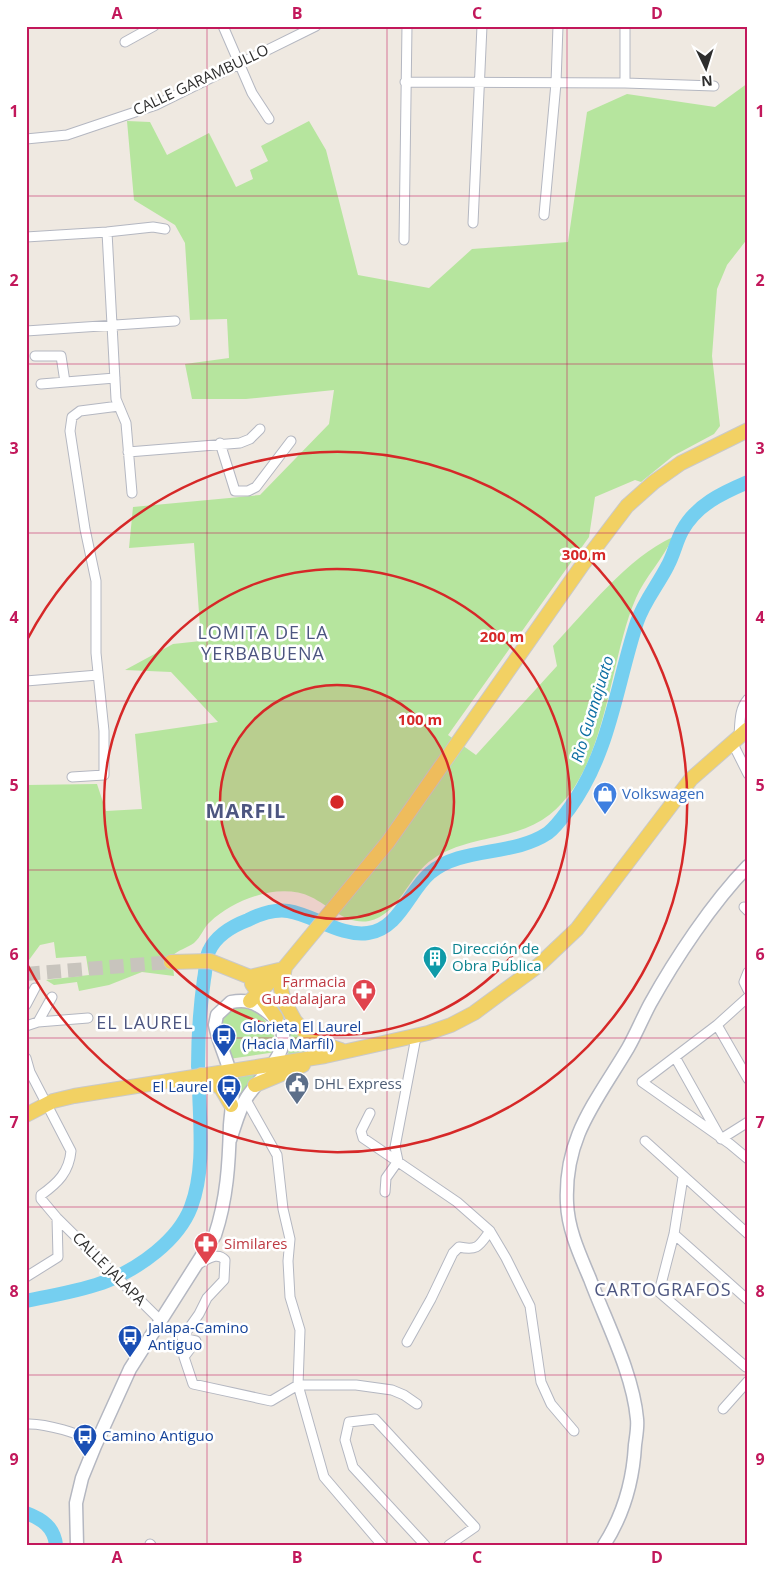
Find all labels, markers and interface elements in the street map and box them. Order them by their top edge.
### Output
text: A [111,2,123,24]
text: B [292,2,302,24]
text: C [472,2,482,24]
text: D [651,2,663,24]
street label: CALLE GARAMBULLO [130,39,272,119]
north arrow [682,42,732,92]
text: N [701,72,713,91]
text: 1 [9,100,19,122]
text: 1 [755,100,765,122]
text: 2 [9,269,19,291]
text: 2 [755,269,765,291]
text: 3 [9,437,19,459]
text: 3 [755,437,765,459]
text: 300 m [562,544,606,564]
text: 4 [9,606,19,628]
text: 4 [755,606,765,628]
district label: LOMITA DE LA YERBABUENA [197,620,329,665]
text: 200 m [480,626,524,646]
water label: Rio Guanajuato [565,653,619,765]
text: 100 m [398,709,442,729]
text: 5 [9,774,19,796]
text: 5 [755,774,765,796]
shop icon: Volkswagen [592,781,618,815]
place label: Volkswagen [622,783,705,803]
centre of rings [328,793,346,811]
district label: MARFIL [206,797,286,824]
place label: Dirección de Obra Publica [452,938,542,975]
text: 6 [9,943,19,965]
text: 6 [755,943,765,965]
building icon: Dirección de Obra Publica [422,945,448,979]
place label: Farmacia Guadalajara [261,971,346,1008]
pharmacy icon: Farmacia Guadalajara [351,978,377,1012]
district label: EL LAUREL [96,1010,194,1034]
place label: Glorieta El Laurel (Hacia Marfil) [242,1016,361,1053]
bus stop icon: Glorieta El Laurel (Hacia Marfil) [211,1023,237,1057]
public building icon: DHL Express [284,1071,310,1105]
place label: DHL Express [314,1073,402,1093]
bus stop icon: El Laurel [216,1074,242,1108]
place label: El Laurel [152,1076,212,1096]
text: 7 [9,1111,19,1133]
text: 7 [755,1111,765,1133]
street label: CALLE JALAPA [69,1227,151,1310]
pharmacy icon: Similares [193,1231,219,1265]
place label: Similares [224,1233,288,1253]
district label: CARTOGRAFOS [594,1277,732,1301]
text: 8 [9,1280,19,1302]
text: 8 [755,1280,765,1302]
place label: Jalapa-Camino Antiguo [146,1317,249,1354]
bus stop icon: Jalapa-Camino Antiguo [117,1324,143,1358]
bus stop icon: Camino Antiguo [72,1423,98,1457]
place label: Camino Antiguo [102,1425,214,1445]
text: 9 [9,1448,19,1470]
text: 9 [755,1448,765,1470]
text: A [111,1546,123,1568]
text: B [292,1546,302,1568]
text: C [472,1546,482,1568]
text: D [651,1546,663,1568]

